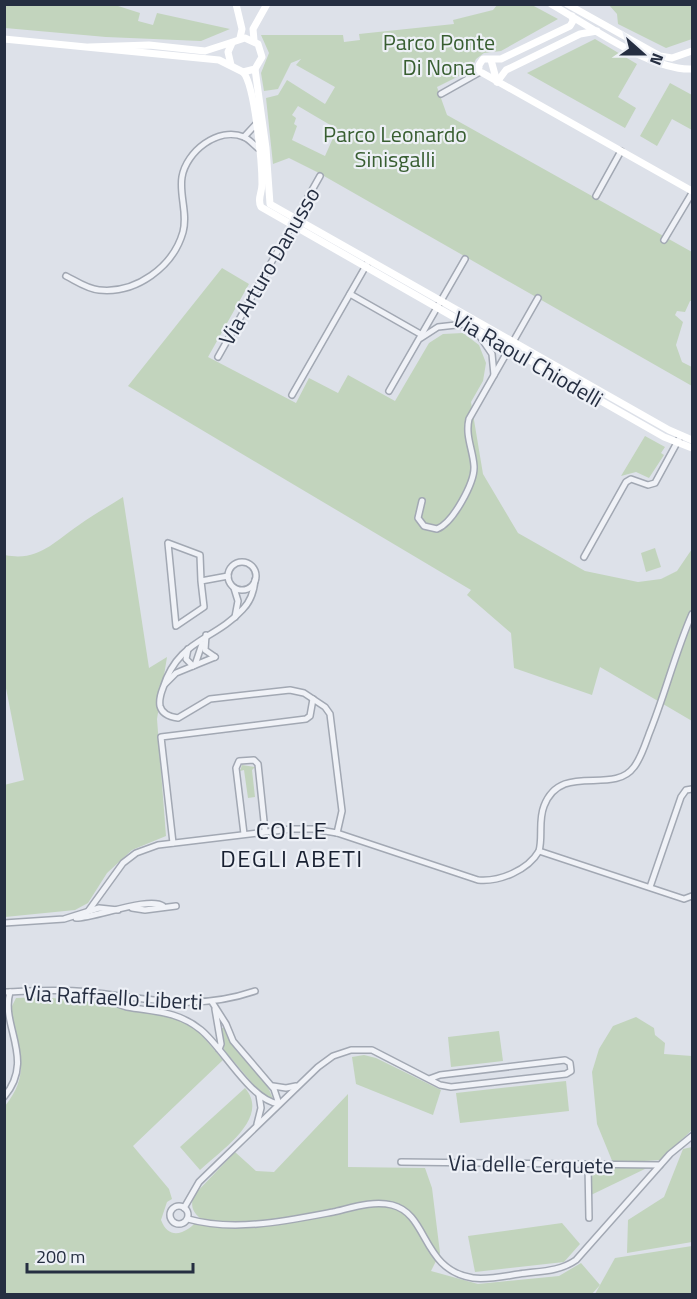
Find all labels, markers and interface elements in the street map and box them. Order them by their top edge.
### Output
north arrow [613,24,673,84]
park label: Parco Ponte Di Nona [383,25,495,84]
text: N [644,50,670,69]
park label: Parco Leonardo Sinisgalli [323,117,467,176]
street label: Via Arturo Danusso [210,180,328,352]
street label: Via Raoul Chiodelli [446,302,610,416]
district label: COLLE DEGLI ABETI [220,812,364,876]
street label: Via Raffaello Liberti [22,975,204,1019]
street label: Via delle Cerquete [448,1146,614,1182]
scale bar [27,1236,194,1274]
text: 200 m [36,1243,85,1270]

